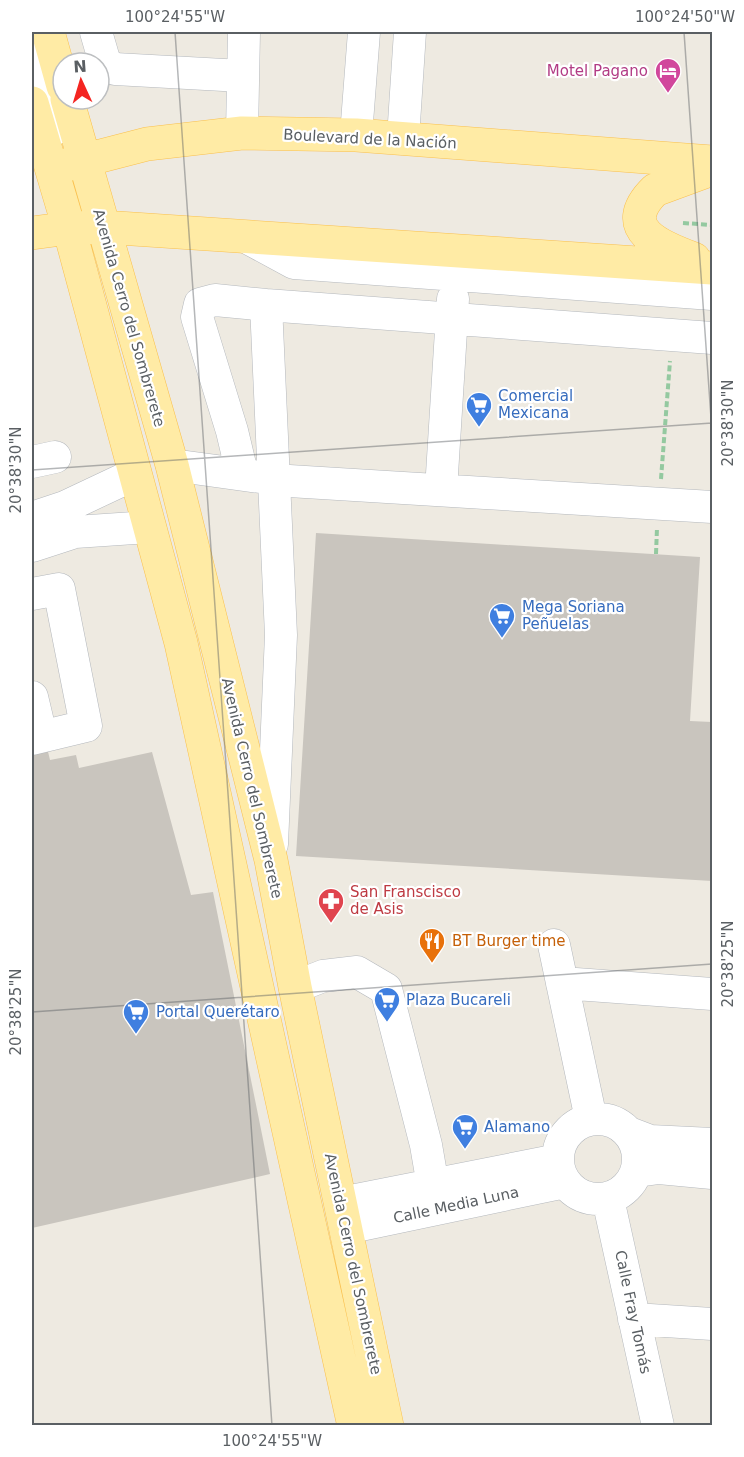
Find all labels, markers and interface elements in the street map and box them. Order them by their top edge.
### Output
text: 100°24'55"W [125,8,225,26]
text: 100°24'50"W [635,8,735,26]
north arrow [51,51,111,111]
hotel icon: Motel Pagano [653,56,683,94]
text: N [73,57,87,76]
place label: Motel Pagano [547,62,648,80]
street label: Boulevard de la Nación [283,125,457,153]
street label: Avenida Cerro del Sombrerete [89,207,169,429]
text: 20°38'30"N [719,379,737,467]
place label: Comercial Mexicana [498,387,573,422]
supermarket icon: Comercial Mexicana [464,390,494,428]
text: 20°38'30"N [7,426,25,514]
place label: Mega Soriana Peñuelas [522,598,625,633]
supermarket icon: Mega Soriana Peñuelas [487,601,517,639]
street label: Avenida Cerro del Sombrerete [218,676,286,900]
place label: San Franscisco de Asis [350,883,461,918]
pharmacy icon: San Franscisco de Asis [316,886,346,924]
text: 20°38'25"N [719,920,737,1008]
restaurant icon: BT Burger time [417,926,447,964]
place label: BT Burger time [452,932,566,950]
text: 20°38'25"N [7,968,25,1056]
supermarket icon: Plaza Bucareli [372,985,402,1023]
place label: Plaza Bucareli [406,991,511,1009]
supermarket icon: Portal Querétaro [121,997,151,1035]
place label: Portal Querétaro [156,1003,280,1021]
supermarket icon: Alamano [450,1112,480,1150]
place label: Alamano [484,1118,550,1136]
street label: Avenida Cerro del Sombrerete [321,1152,385,1376]
street label: Calle Media Luna [391,1183,521,1227]
street label: Calle Fray Tomás [611,1249,655,1376]
text: 100°24'55"W [222,1432,322,1450]

